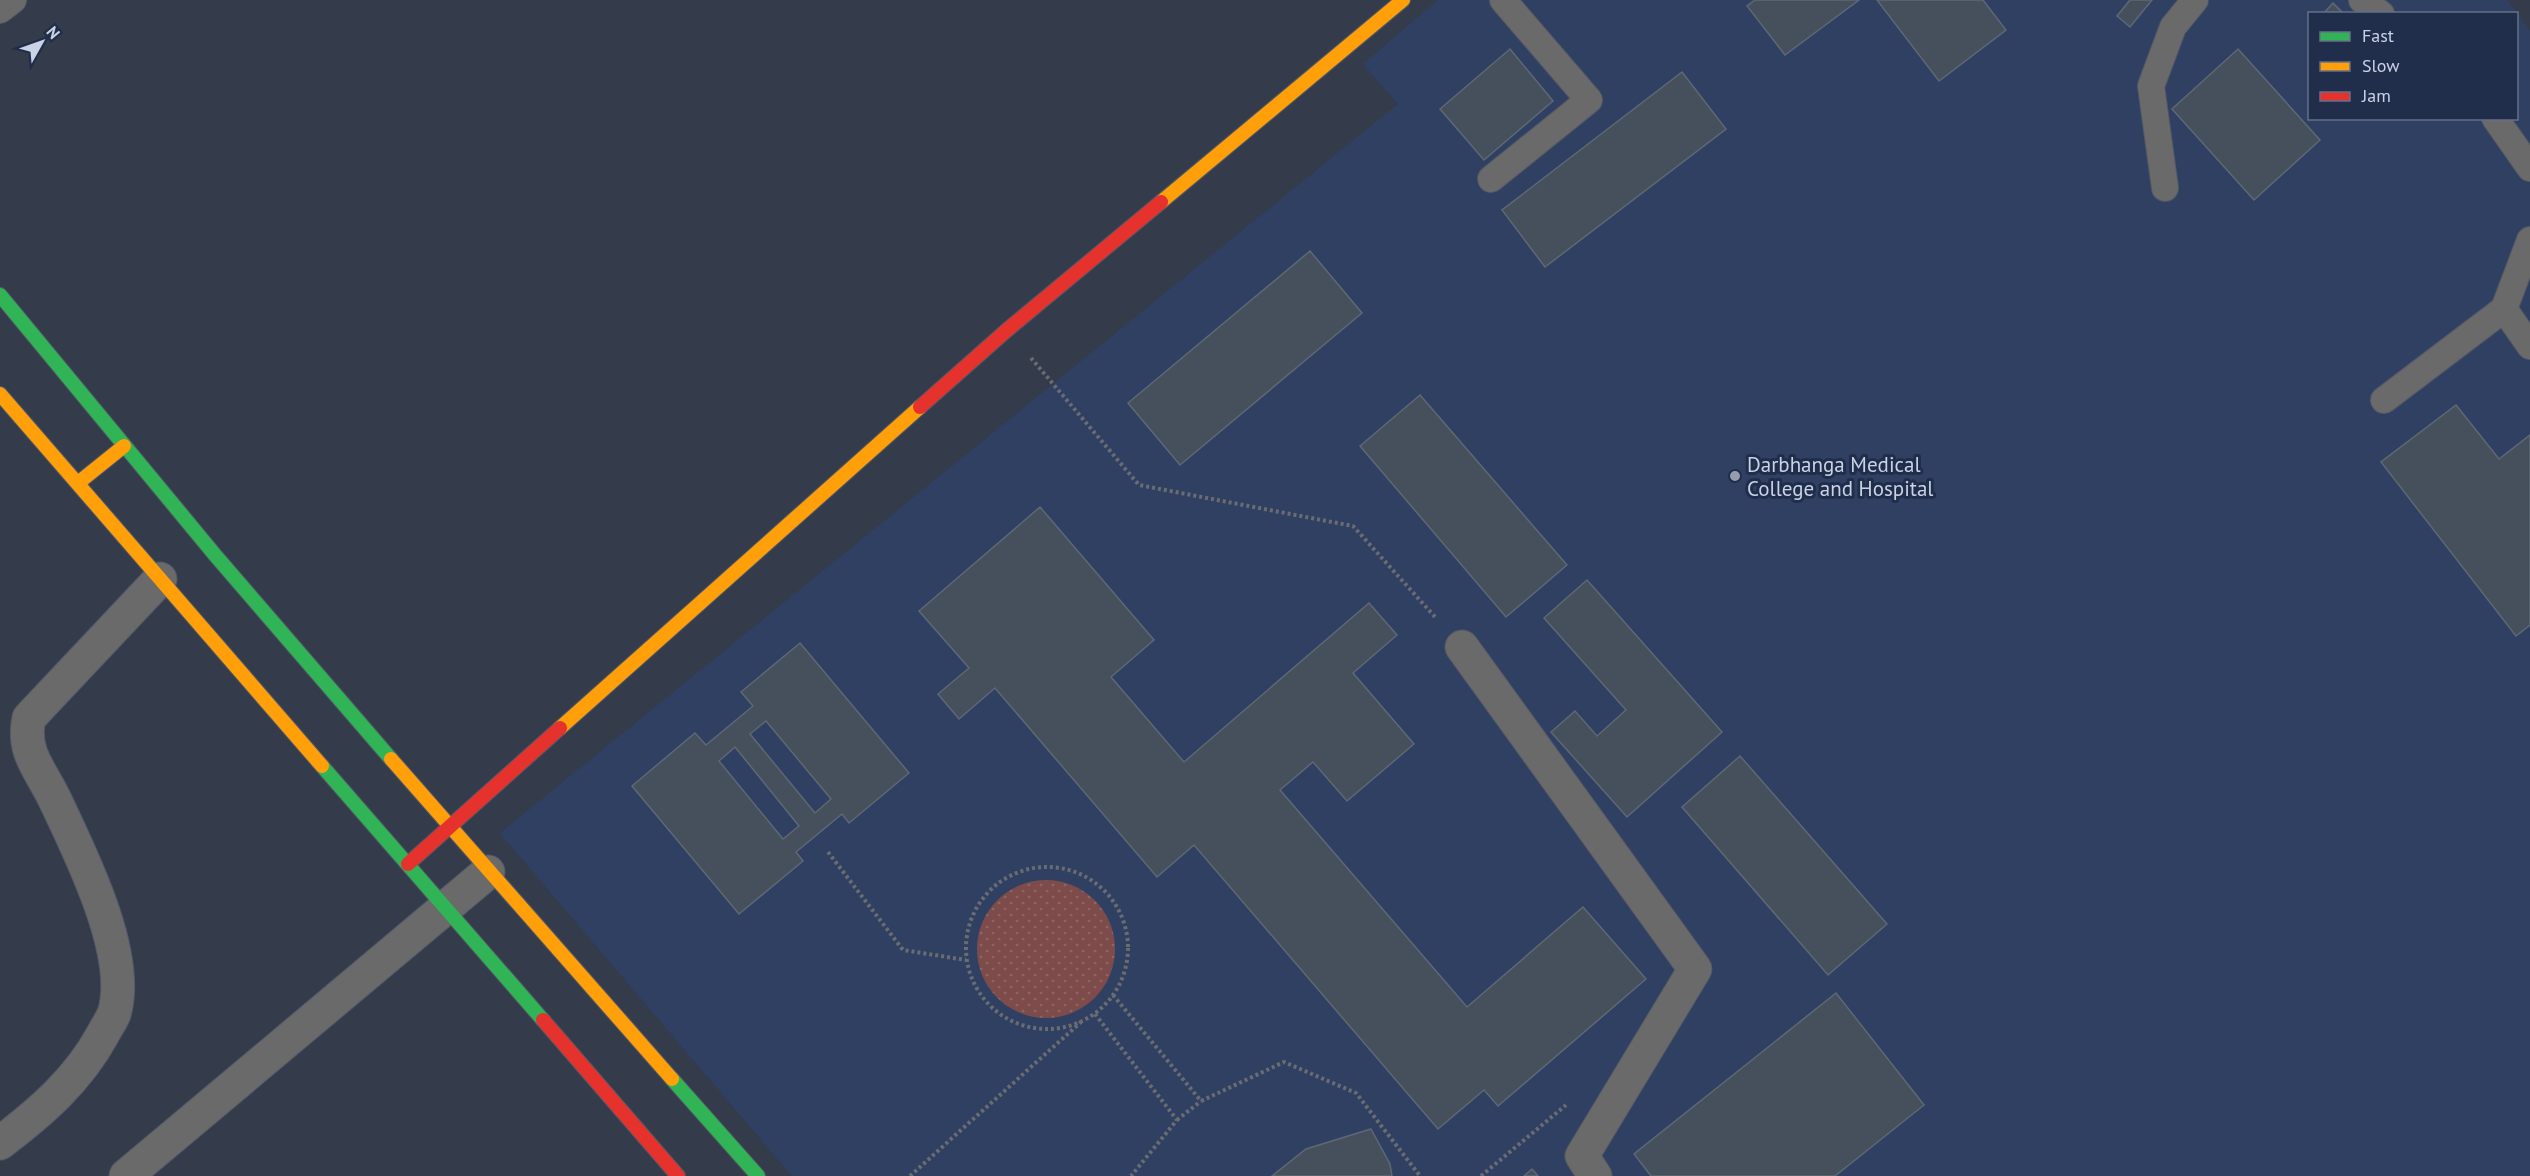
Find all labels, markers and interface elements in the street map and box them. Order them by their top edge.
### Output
north arrow [12,12,72,72]
legend [2308,12,2518,120]
text: N [42,22,65,43]
text: Fast [2362,24,2394,47]
text: Slow [2362,54,2400,77]
text: Jam [2361,84,2391,107]
place label: Darbhanga Medical College and Hospital [1747,451,1933,502]
marker: Darbhanga Medical College and Hospital [1728,469,1742,483]

